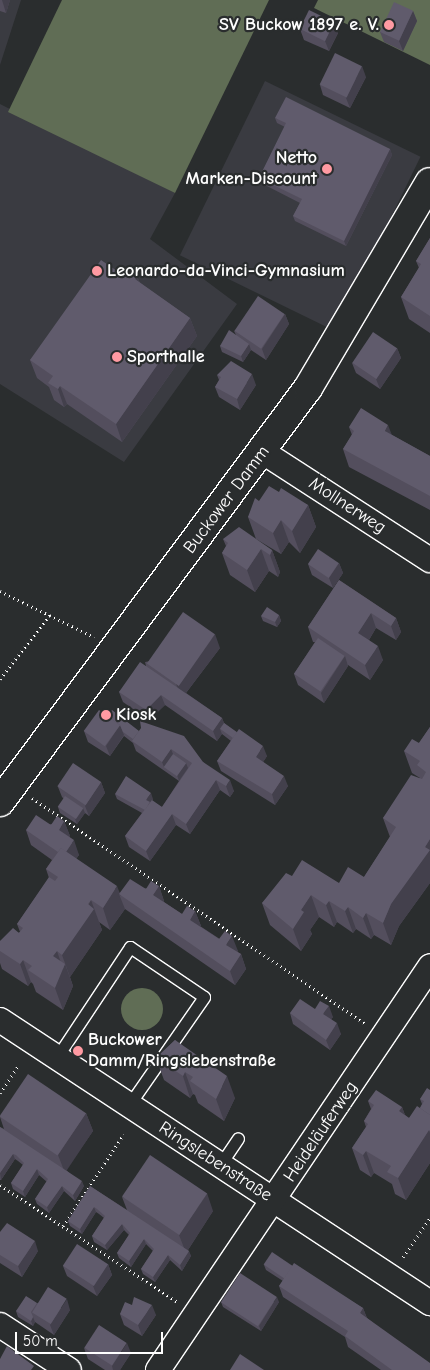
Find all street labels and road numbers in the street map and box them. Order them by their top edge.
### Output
street label: Buckower Damm [179,442,275,558]
street label: Mollnerweg [304,473,390,539]
street label: Heideläuferweg [279,1077,363,1187]
street label: Ringslebenstraße [154,1117,276,1207]

